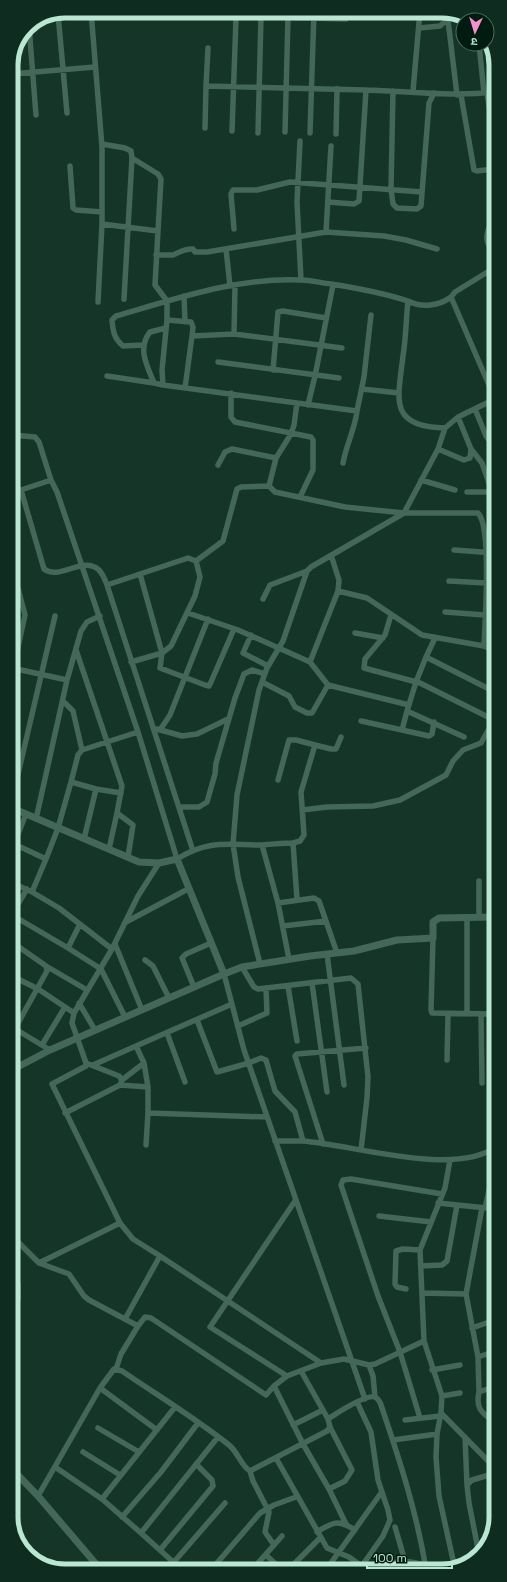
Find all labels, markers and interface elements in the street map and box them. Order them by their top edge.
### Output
north arrow [455,12,495,52]
text: उ [470,35,478,49]
scale bar [367,1544,452,1570]
text: 100 m [373,1550,407,1566]

